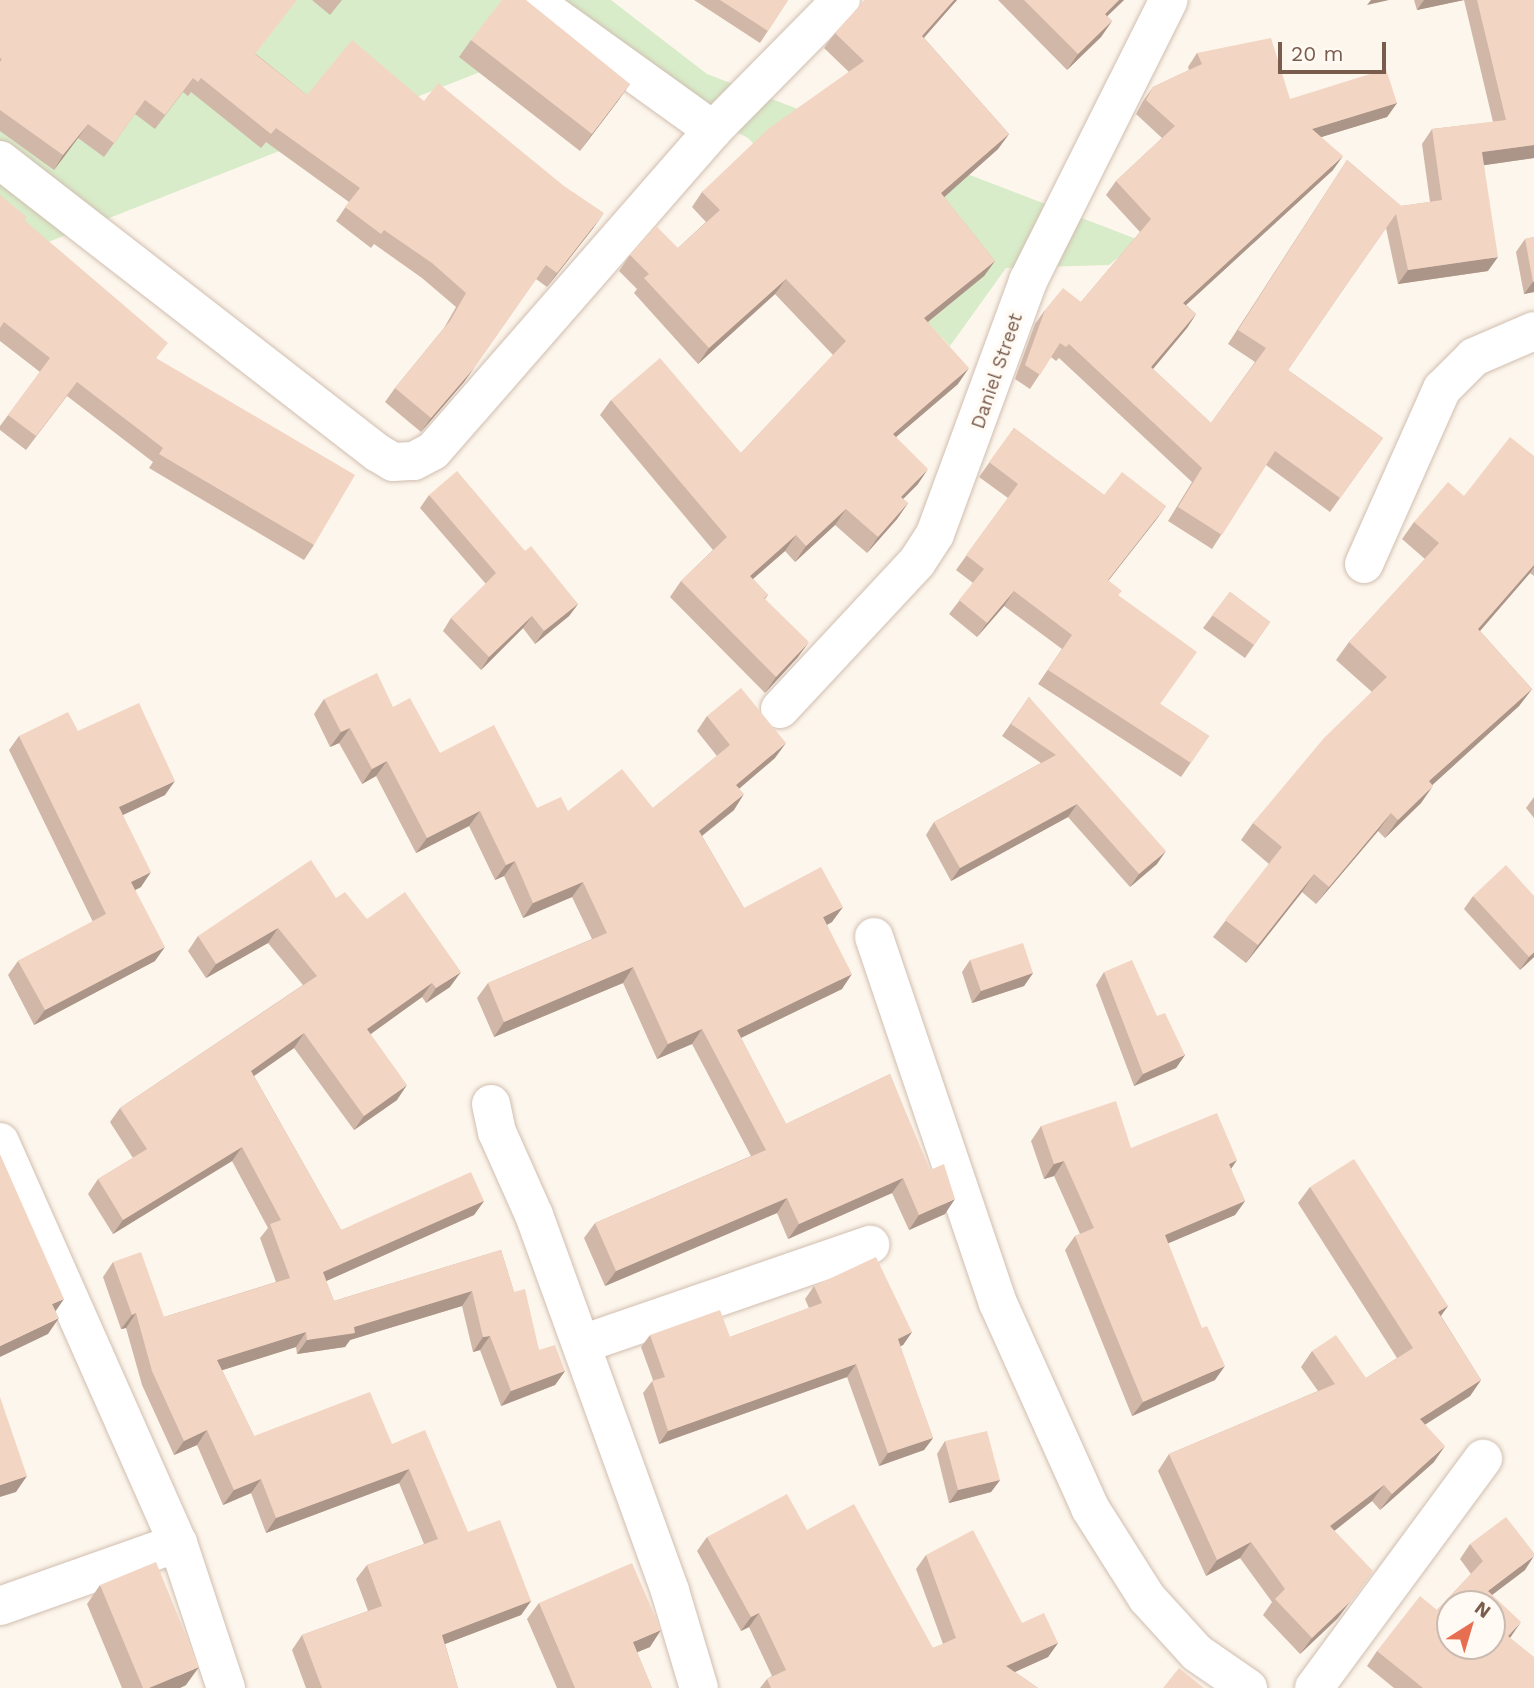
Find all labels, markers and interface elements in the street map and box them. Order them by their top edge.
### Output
scale bar [1282,28,1390,72]
text: 20 m [1291,41,1343,66]
street label: Daniel Street [966,310,1028,432]
north arrow [1436,1590,1506,1660]
text: N [1470,1596,1495,1623]

